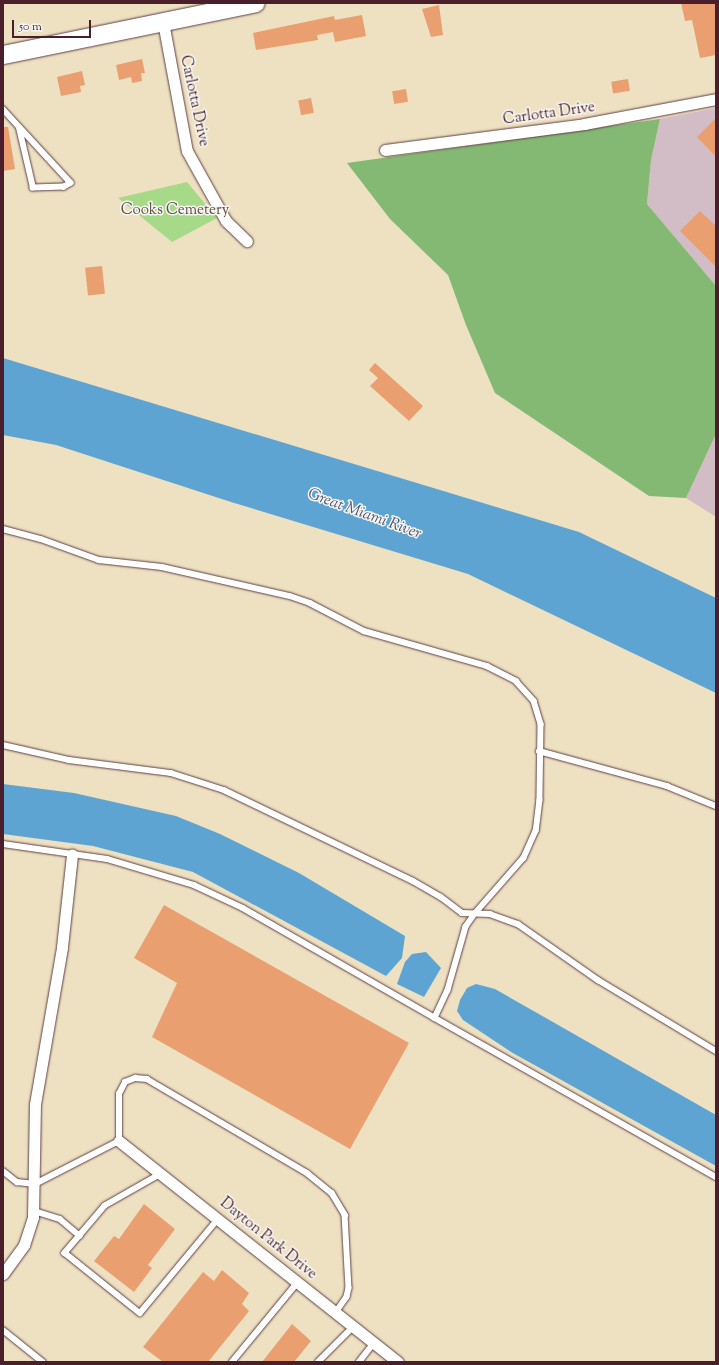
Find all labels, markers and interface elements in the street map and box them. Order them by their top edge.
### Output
scale bar [14,12,93,38]
text: 50 m [19,18,42,36]
street label: Carlotta Drive [176,54,212,148]
street label: Carlotta Drive [502,99,596,129]
park label: Cooks Cemetery [121,202,229,220]
water label: Great Miami River [305,486,423,544]
street label: Dayton Park Drive [216,1194,320,1284]

